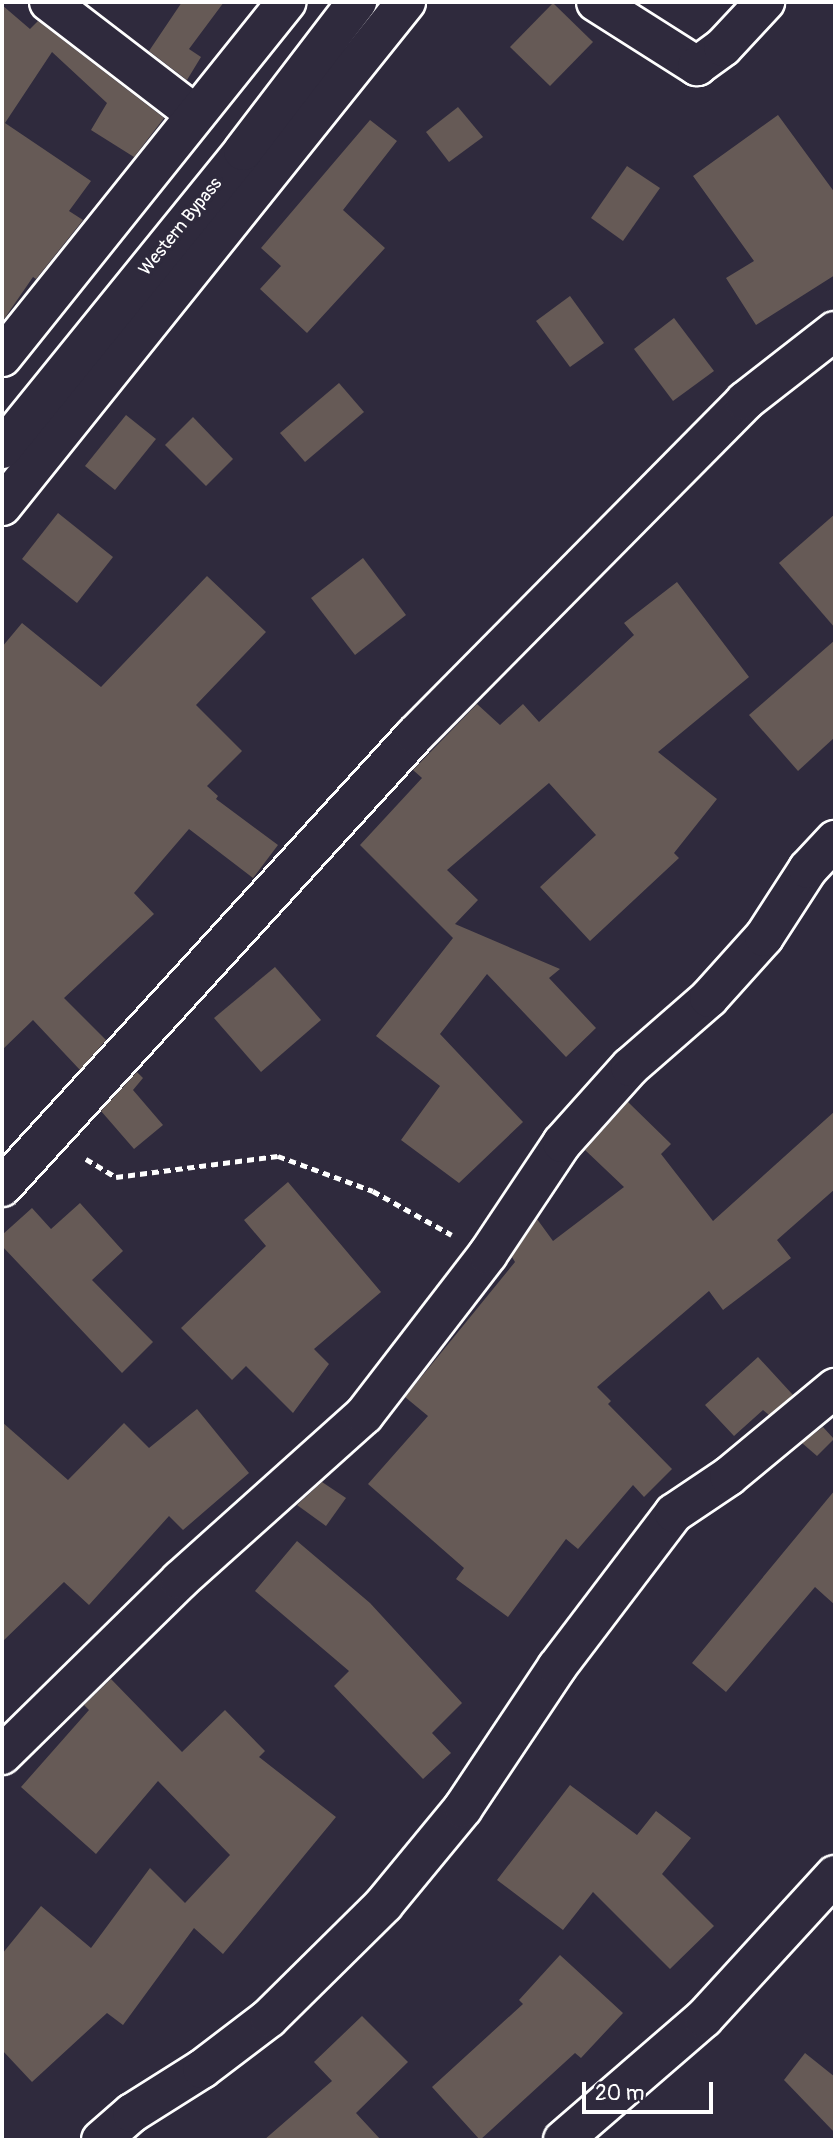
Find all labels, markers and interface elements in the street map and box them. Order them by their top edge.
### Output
street label: Western Bypass [135,174,227,280]
scale bar [585,2068,716,2112]
text: 20 m [595,2080,644,2107]

